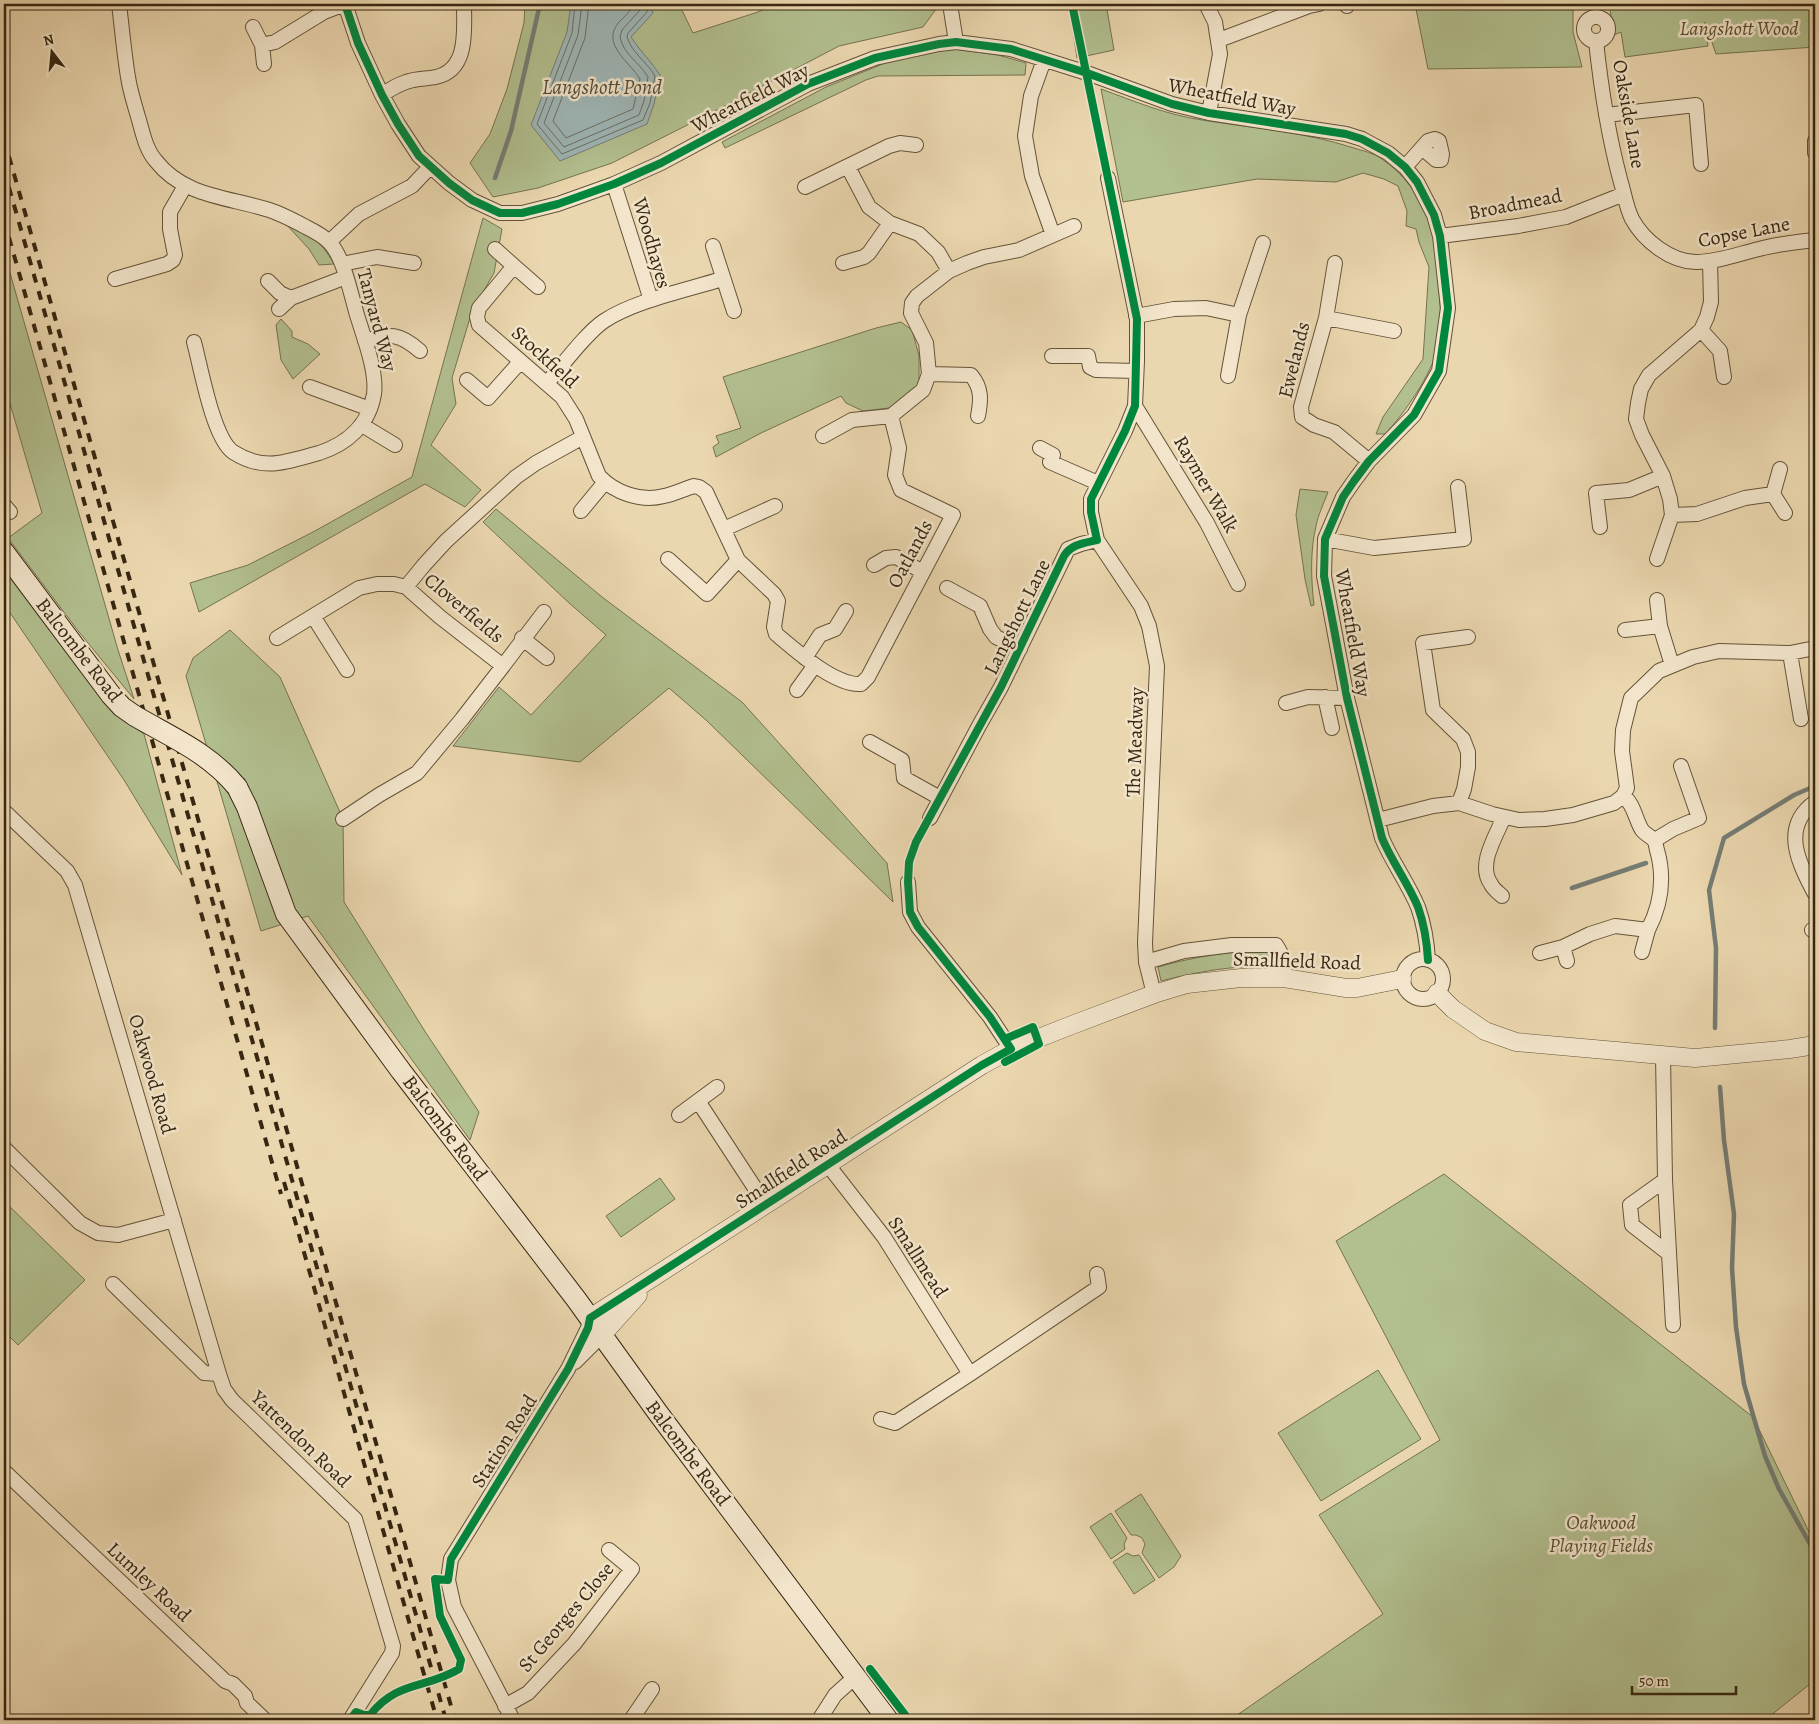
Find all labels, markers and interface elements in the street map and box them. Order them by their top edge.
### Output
park label: Langshott Wood [1679,15,1799,42]
north arrow [28,28,78,78]
text: N [41,29,56,51]
street label: Wheatfield Way [685,56,815,140]
street label: Oakside Lane [1606,58,1652,170]
street label: Wheatfield Way [1165,71,1299,123]
water label: Langshott Pond [542,73,662,101]
street label: Broadmead [1466,182,1564,226]
street label: Woodhayes [626,194,678,291]
street label: Copse Lane [1696,210,1792,254]
street label: Tanyard Way [350,266,404,375]
street label: Ewelands [1271,319,1317,401]
street label: Stockfield [506,320,585,395]
street label: Raymer Walk [1167,430,1245,538]
street label: Oatlands [881,515,939,593]
street label: Langshott Lane [977,555,1057,679]
street label: Wheatfield Way [1328,566,1378,700]
street label: Cloverfields [418,567,510,649]
street label: Balcombe Road [30,592,128,708]
street label: The Meadway [1120,686,1150,797]
street label: Smallfield Road [1233,945,1362,977]
street label: Oakwood Road [122,1011,182,1137]
street label: Balcombe Road [396,1070,494,1187]
street label: Smallfield Road [730,1123,852,1215]
street label: Smallmead [882,1211,954,1303]
street label: Yattendon Road [244,1384,357,1494]
street label: Station Road [465,1389,543,1493]
street label: Balcombe Road [639,1395,737,1512]
park label: Oakwood Playing Fields [1549,1509,1653,1559]
street label: Lumley Road [101,1536,197,1628]
street label: St Georges Close [512,1556,620,1678]
scale bar [1632,1664,1735,1696]
text: 50 m [1639,1671,1669,1691]

